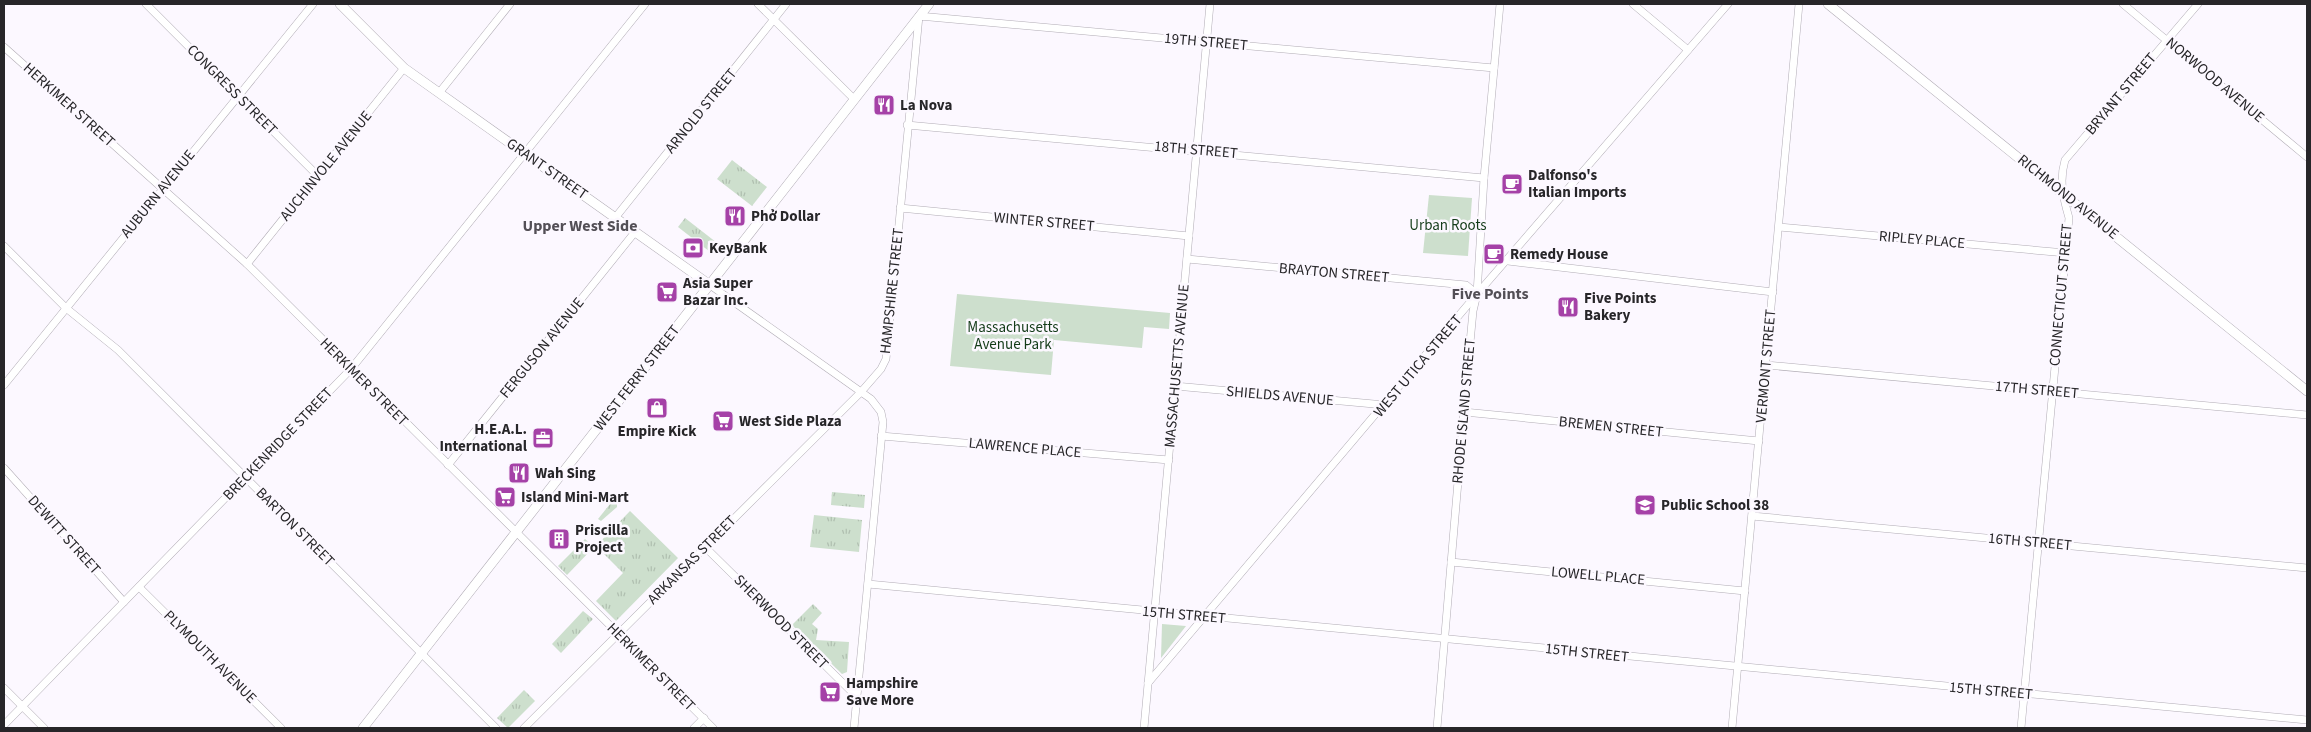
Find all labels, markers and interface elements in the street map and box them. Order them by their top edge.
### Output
street label: 19TH STREET [1163,28,1249,56]
street label: NORWOOD AVENUE [2161,32,2269,128]
street label: CONGRESS STREET [182,40,282,140]
street label: BRYANT STREET [2080,48,2162,140]
street label: HERKIMER STREET [18,58,120,152]
street label: ARNOLD STREET [660,64,742,158]
restaurant icon: La Nova [872,93,896,117]
place label: La Nova [900,95,952,116]
street label: AUCHINVOLE AVENUE [275,106,377,226]
street label: GRANT STREET [502,133,592,205]
street label: 18TH STREET [1153,136,1239,164]
street label: AUBURN AVENUE [116,145,200,243]
street label: RICHMOND AVENUE [2013,150,2123,244]
place label: Dalfonso's Italian Imports [1528,165,1627,203]
cafe icon: Dalfonso's Italian Imports [1500,172,1524,196]
restaurant icon: Phở Dollar [723,204,747,228]
place label: Phở Dollar [751,206,820,227]
street label: WINTER STREET [993,207,1095,237]
district label: Upper West Side [523,215,638,237]
park label: Urban Roots [1409,215,1487,236]
street label: CONNECTICUT STREET [2044,223,2078,367]
street label: RIPLEY PLACE [1878,226,1966,254]
street label: HAMPSHIRE STREET [875,227,909,355]
bank icon: KeyBank [681,236,705,260]
place label: KeyBank [709,238,768,259]
cafe icon: Remedy House [1482,242,1506,266]
place label: Remedy House [1510,244,1608,265]
street label: BRAYTON STREET [1278,258,1390,288]
place label: Asia Super Bazar Inc. [682,273,753,311]
supermarket icon: Asia Super Bazar Inc. [655,280,679,304]
street label: MASSACHUSETTS AVENUE [1159,283,1195,449]
district label: Five Points [1451,283,1529,305]
place label: Five Points Bakery [1584,288,1657,326]
street label: FERGUSON AVENUE [495,293,589,403]
restaurant icon: Five Points Bakery [1556,295,1580,319]
street label: VERMONT STREET [1751,308,1781,424]
street label: WEST UTICA STREET [1369,310,1467,422]
park label: Massachusetts Avenue Park [967,317,1059,355]
street label: WEST FERRY STREET [589,321,685,435]
street label: HERKIMER STREET [315,333,413,431]
street label: RHODE ISLAND STREET [1447,337,1481,485]
street label: 17TH STREET [1994,376,2080,404]
street label: SHIELDS AVENUE [1225,381,1335,411]
street label: BRECKENRIDGE STREET [218,383,338,505]
shop icon: Empire Kick [645,396,669,420]
supermarket icon: West Side Plaza [711,409,735,433]
place label: West Side Plaza [739,411,842,432]
street label: BREMEN STREET [1558,411,1664,443]
place label: H.E.A.L. International [439,419,528,457]
place label: Empire Kick [618,421,697,442]
office icon: H.E.A.L. International [531,426,555,450]
street label: LAWRENCE PLACE [968,433,1082,463]
restaurant icon: Wah Sing [507,461,531,485]
place label: Wah Sing [535,463,596,484]
street label: BARTON STREET [251,483,339,571]
supermarket icon: Island Mini-Mart [493,485,517,509]
place label: Island Mini-Mart [521,487,629,508]
street label: DEWITT STREET [23,491,105,579]
school or university icon: Public School 38 [1633,493,1657,517]
place label: Public School 38 [1661,495,1769,516]
street label: ARKANSAS STREET [643,511,741,609]
place label: Priscilla Project [575,520,628,558]
building icon: Priscilla Project [547,527,571,551]
street label: 16TH STREET [1987,528,2073,556]
street label: LOWELL PLACE [1550,561,1646,591]
street label: SHERWOOD STREET [729,570,833,674]
street label: 15TH STREET [1141,601,1227,629]
street label: PLYMOUTH AVENUE [159,606,261,708]
street label: HERKIMER STREET [602,618,700,716]
street label: 15TH STREET [1544,638,1630,668]
place label: Hampshire Save More [846,673,919,711]
street label: 15TH STREET [1948,677,2034,705]
supermarket icon: Hampshire Save More [818,680,842,704]

